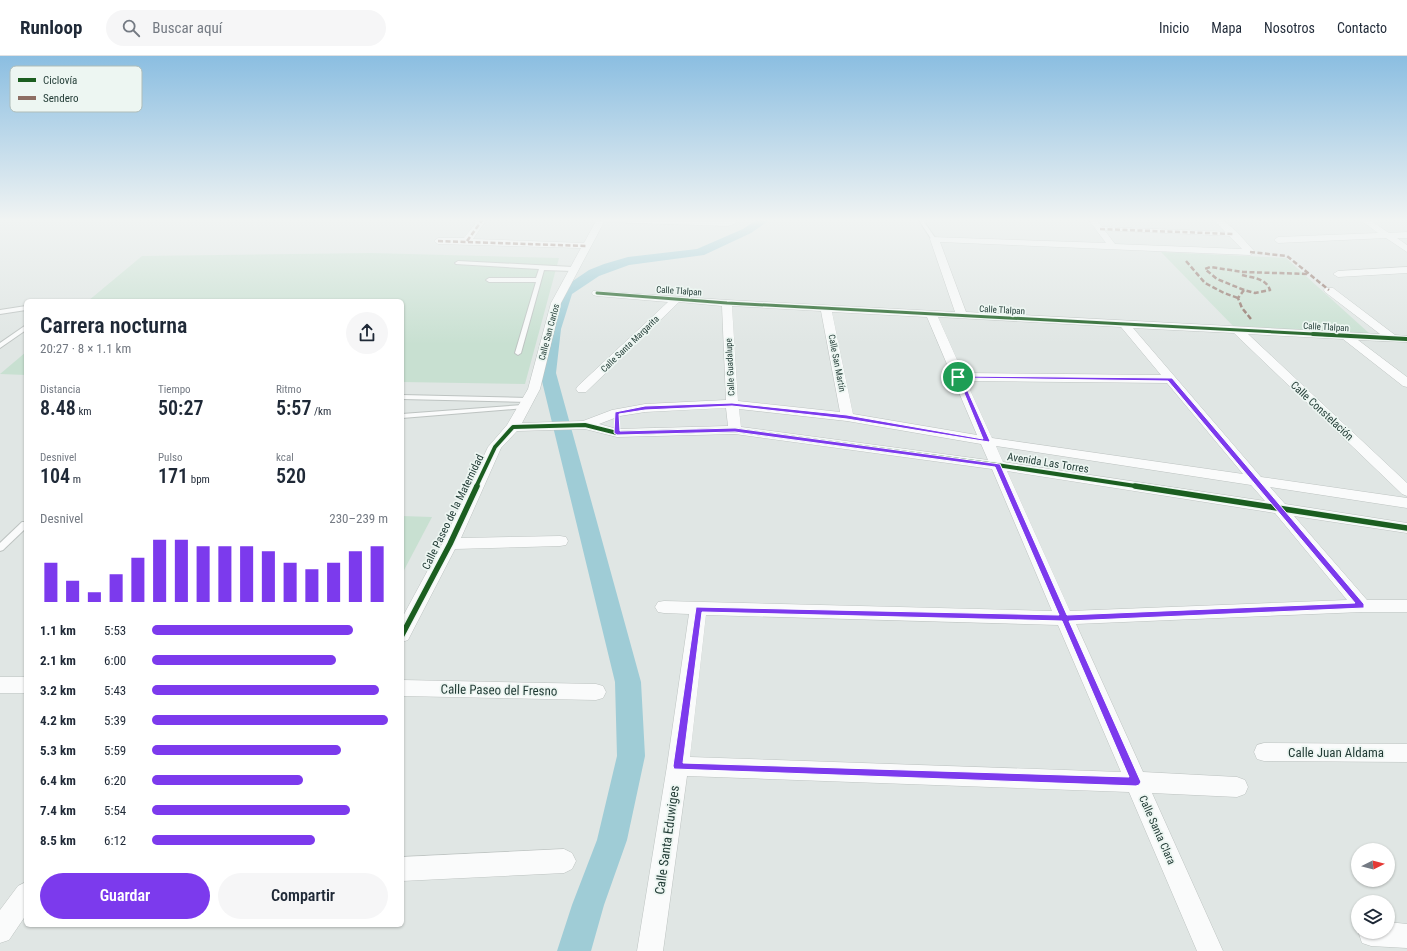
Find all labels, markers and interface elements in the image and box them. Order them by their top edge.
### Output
search box [106,10,386,46]
text: Runloop [20,16,82,39]
icon: search [120,17,142,39]
text: Buscar aquí [152,19,222,37]
text: Inicio [1159,20,1189,36]
text: Mapa [1211,20,1242,36]
text: Nosotros [1264,20,1315,36]
text: Contacto [1337,20,1387,36]
legend [10,66,142,112]
text: Ciclovía [43,74,77,87]
text: Sendero [43,92,79,105]
street label: Calle Tlalpan [656,284,702,298]
street label: Calle San Carlos [537,303,561,361]
street label: Calle Tlalpan [979,304,1025,316]
button: share [346,312,388,354]
text: Carrera nocturna [40,313,187,338]
street label: Calle Santa Margarita [599,314,661,374]
street label: Calle Tlalpan [1303,321,1349,333]
street label: Calle San Martín [827,333,847,393]
street label: Calle Guadalupe [723,338,737,396]
text: 20:27 · 8 × 1.1 km [40,341,131,356]
pin [941,360,975,394]
icon: arrive [947,366,969,388]
street label: Calle Constelación [1288,379,1356,443]
text: Distancia [40,383,81,396]
text: Tiempo [158,383,191,396]
text: Ritmo [276,383,301,396]
text: 8.48 [40,396,76,420]
text: 50:27 [158,396,204,420]
text: 5:57 [276,396,311,420]
text: km [76,405,92,418]
text: /km [311,405,331,418]
street label: Avenida Las Torres [1006,450,1090,476]
text: Desnivel [40,451,77,464]
text: Pulso [158,451,182,464]
text: kcal [276,451,294,464]
street label: Calle Paseo de la Maternidad [419,452,487,572]
text: 104 [40,464,70,488]
text: 171 [158,464,188,488]
text: 520 [276,464,306,488]
text: m [70,473,81,486]
text: bpm [188,473,210,486]
text: Desnivel [40,511,83,526]
text: 230–239 m [329,511,388,526]
text: 1.1 km [40,623,76,638]
text: 5:53 [104,623,126,638]
text: 2.1 km [40,653,76,668]
text: 6:00 [104,653,126,668]
street label: Calle Paseo del Fresno [440,681,558,699]
text: 3.2 km [40,683,76,698]
text: 5:43 [104,683,126,698]
text: 4.2 km [40,713,76,728]
text: 5:39 [104,713,126,728]
text: 5.3 km [40,743,76,758]
text: 5:59 [104,743,126,758]
street label: Calle Juan Aldama [1288,745,1384,760]
text: 6.4 km [40,773,76,788]
text: 6:20 [104,773,126,788]
street label: Calle Santa Eduwiges [652,784,682,895]
street label: Calle Santa Clara [1136,794,1178,866]
text: 7.4 km [40,803,76,818]
text: 5:54 [104,803,126,818]
text: 8.5 km [40,833,76,848]
text: 6:12 [104,833,126,848]
north arrow [1351,843,1395,887]
map controls [1351,843,1395,939]
button: Guardar [40,873,210,919]
button: Compartir [218,873,388,919]
button: layers [1351,895,1395,939]

